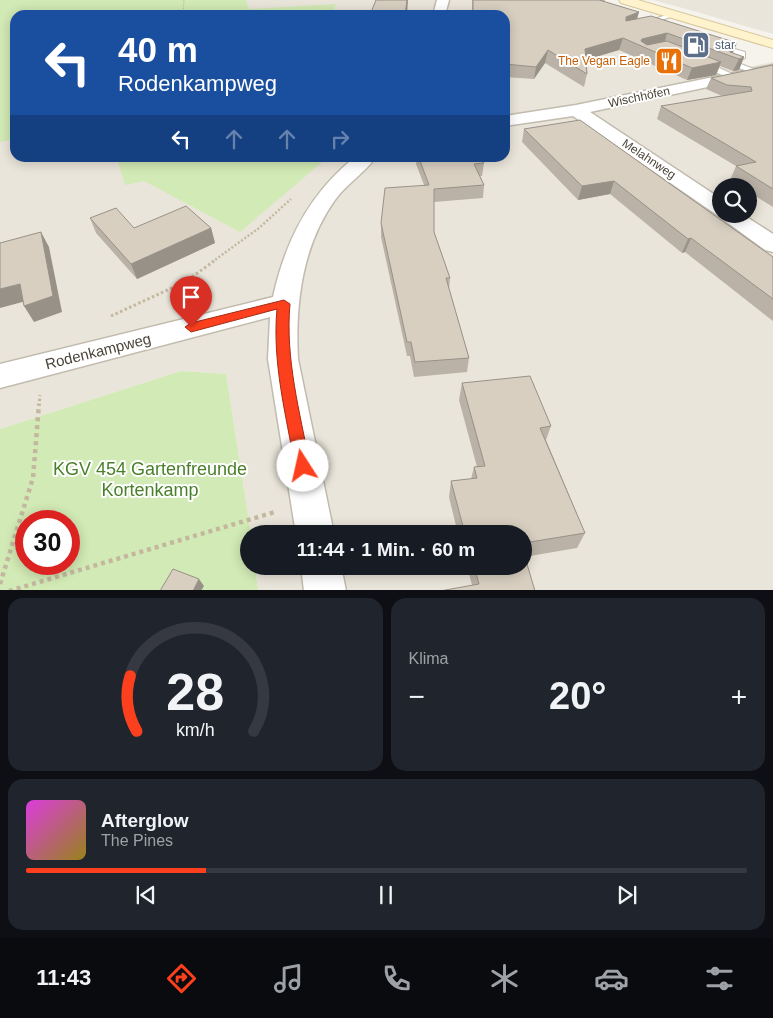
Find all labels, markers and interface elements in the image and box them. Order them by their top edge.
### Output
icon: left [35,30,100,95]
text: 40 m [118,30,198,69]
fuel station icon: star [681,30,711,60]
place label: star [715,38,735,52]
restaurant icon: The Vegan Eagle [654,46,684,76]
place label: The Vegan Eagle [558,54,650,68]
text: Rodenkampweg [118,71,277,96]
street label: Wischhöfen [607,84,671,110]
icon: left [167,125,195,153]
icon: ahead [220,125,248,153]
icon: ahead [273,125,301,153]
icon: right [326,125,354,153]
street label: Melahnweg [620,136,678,182]
map controls [712,178,757,223]
button: search [712,178,757,223]
pin [170,276,212,327]
icon: arrive [177,283,205,311]
street label: Rodenkampweg [43,330,153,372]
position arrow [276,439,328,491]
park label: KGV 454 Gartenfreunde Kortenkamp [53,459,247,500]
speed limit sign: 30 [15,510,80,575]
text: 11:44 · 1 Min. · 60 m [297,539,475,560]
text: Klima [409,650,449,667]
text: 28 [166,663,224,721]
text: 20° [549,675,606,717]
text: − [409,681,425,712]
text: + [731,681,747,712]
text: km/h [176,720,215,740]
text: Afterglow [101,810,189,831]
text: The Pines [101,832,173,849]
icon: previous [132,881,160,909]
icon: pause [372,881,400,909]
icon: next [613,881,641,909]
icon: directions [164,961,199,996]
icon: music [271,961,306,996]
icon: phone [379,961,414,996]
icon: climate [487,961,522,996]
icon: car [594,961,629,996]
icon: filters [702,961,737,996]
text: 11:43 [36,965,91,990]

